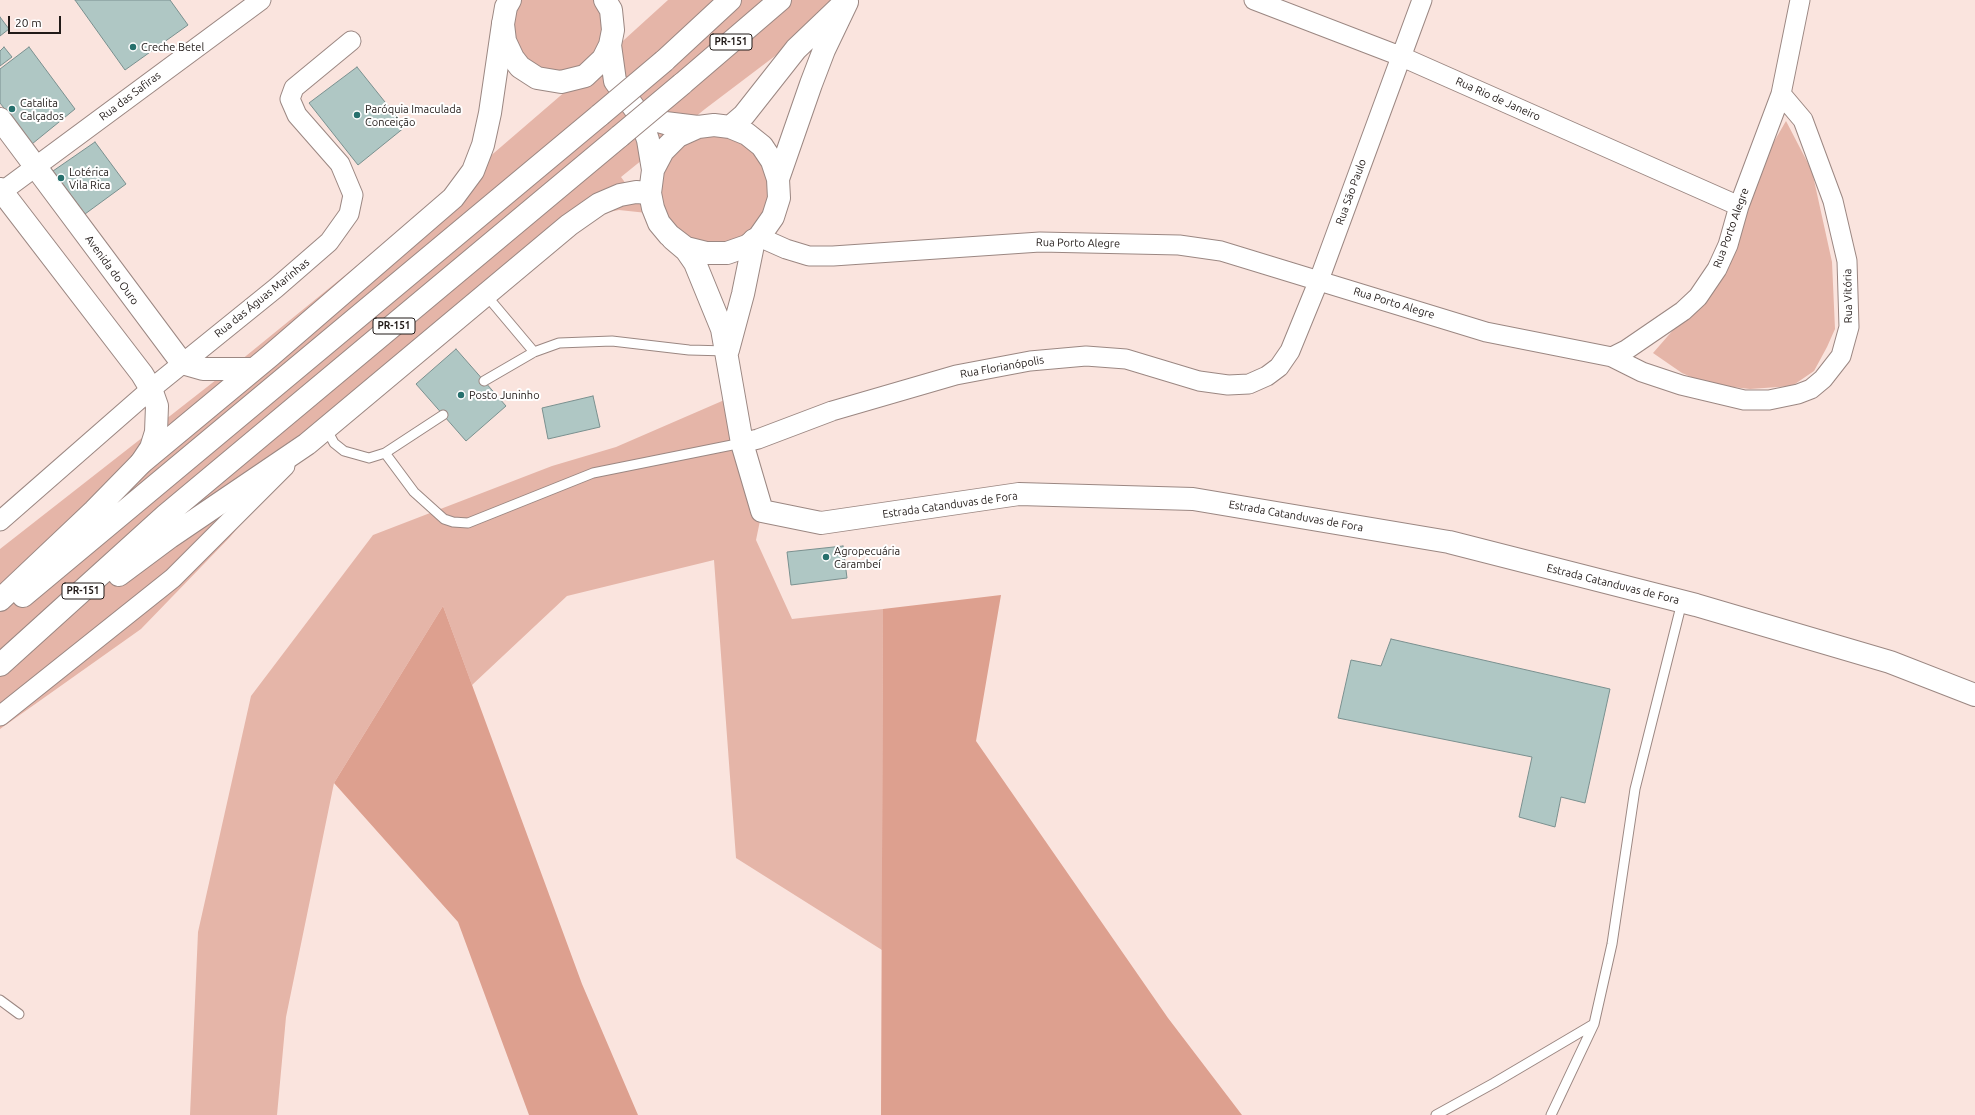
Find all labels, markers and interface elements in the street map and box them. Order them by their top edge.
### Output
scale bar [10,8,63,34]
text: 20 m [15,16,42,29]
road number: PR-151 [710,34,752,50]
place label: Creche Betel [141,40,204,54]
marker: Creche Betel [128,42,138,52]
street label: Rua das Safiras [97,69,163,123]
street label: Rua Rio de Janeiro [1454,74,1542,124]
place label: Catalita Calçados [20,96,64,122]
place label: Paróquia Imaculada Conceição [365,102,461,128]
marker: Catalita Calçados [7,104,17,114]
marker: Paróquia Imaculada Conceição [352,110,362,120]
street label: Rua São Paulo [1333,157,1369,227]
place label: Lotérica Vila Rica [69,165,110,191]
marker: Lotérica Vila Rica [56,173,66,183]
street label: Rua Porto Alegre [1710,186,1752,270]
street label: Avenida do Ouro [82,233,142,307]
street label: Rua Porto Alegre [1036,236,1120,250]
street label: Rua das Águas Marinhas [212,256,312,340]
street label: Rua Vitória [1841,269,1855,323]
street label: Rua Porto Alegre [1352,284,1436,322]
road number: PR-151 [373,318,415,334]
street label: Rua Florianópolis [959,353,1045,381]
place label: Posto Juninho [469,388,540,402]
marker: Posto Juninho [456,390,466,400]
street label: Estrada Catanduvas de Fora [882,489,1018,521]
street label: Estrada Catanduvas de Fora [1228,498,1364,534]
place label: Agropecuária Carambeí [834,544,900,570]
marker: Agropecuária Carambeí [821,552,831,562]
street label: Estrada Catanduvas de Fora [1545,561,1681,607]
road number: PR-151 [62,583,104,599]

